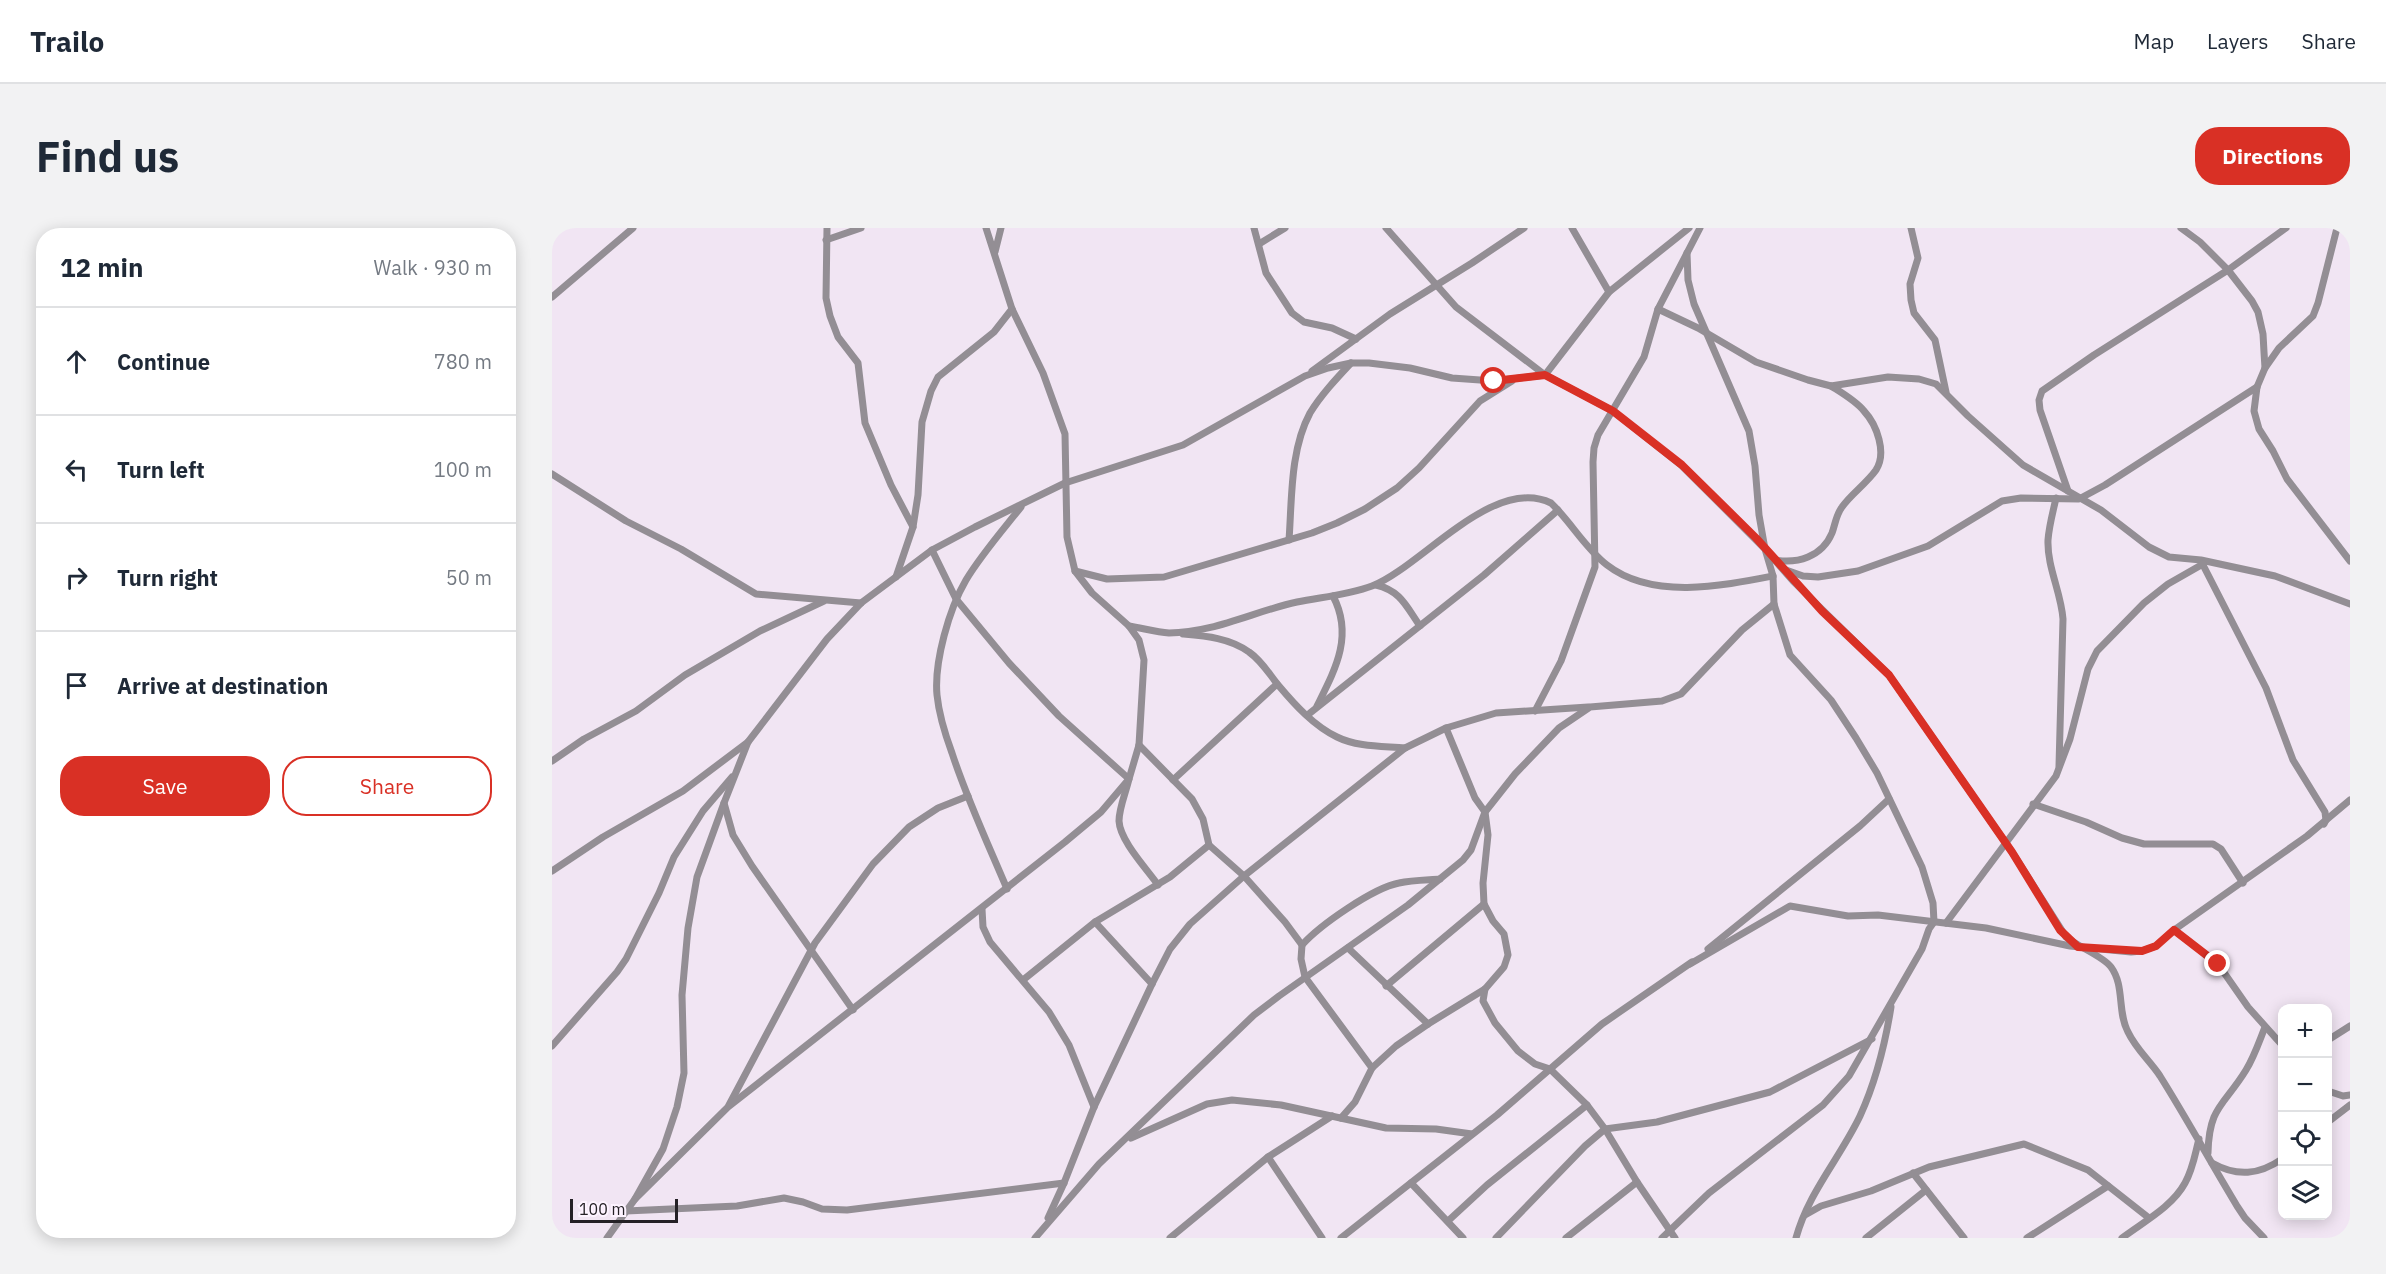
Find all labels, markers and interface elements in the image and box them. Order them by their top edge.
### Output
text: Trailo [30,23,104,60]
text: Map [2134,27,2174,55]
text: Layers [2207,27,2269,55]
text: Share [2302,27,2356,55]
button: Directions [2195,127,2350,185]
text: Find us [36,129,179,184]
text: 12 min [60,250,144,284]
text: Walk · 930 m [374,254,492,281]
icon: ahead [60,345,93,378]
text: Continue [117,347,210,376]
text: 780 m [434,348,492,375]
route start [1480,367,1506,393]
icon: left [60,453,93,486]
text: Turn left [117,455,205,484]
text: 100 m [434,456,492,483]
icon: right [60,561,93,594]
text: Turn right [117,563,218,592]
text: 50 m [446,564,492,591]
icon: arrive [60,669,93,702]
text: Arrive at destination [117,671,328,700]
button: Save [60,756,270,816]
button: Share [282,756,492,816]
route end [2204,950,2230,976]
map controls [2278,1004,2332,1220]
button: + [2278,1004,2332,1058]
button: − [2278,1058,2332,1112]
button: locate [2278,1112,2332,1166]
button: layers [2278,1166,2332,1220]
scale bar [570,1196,678,1224]
text: 100 m [579,1199,626,1219]

